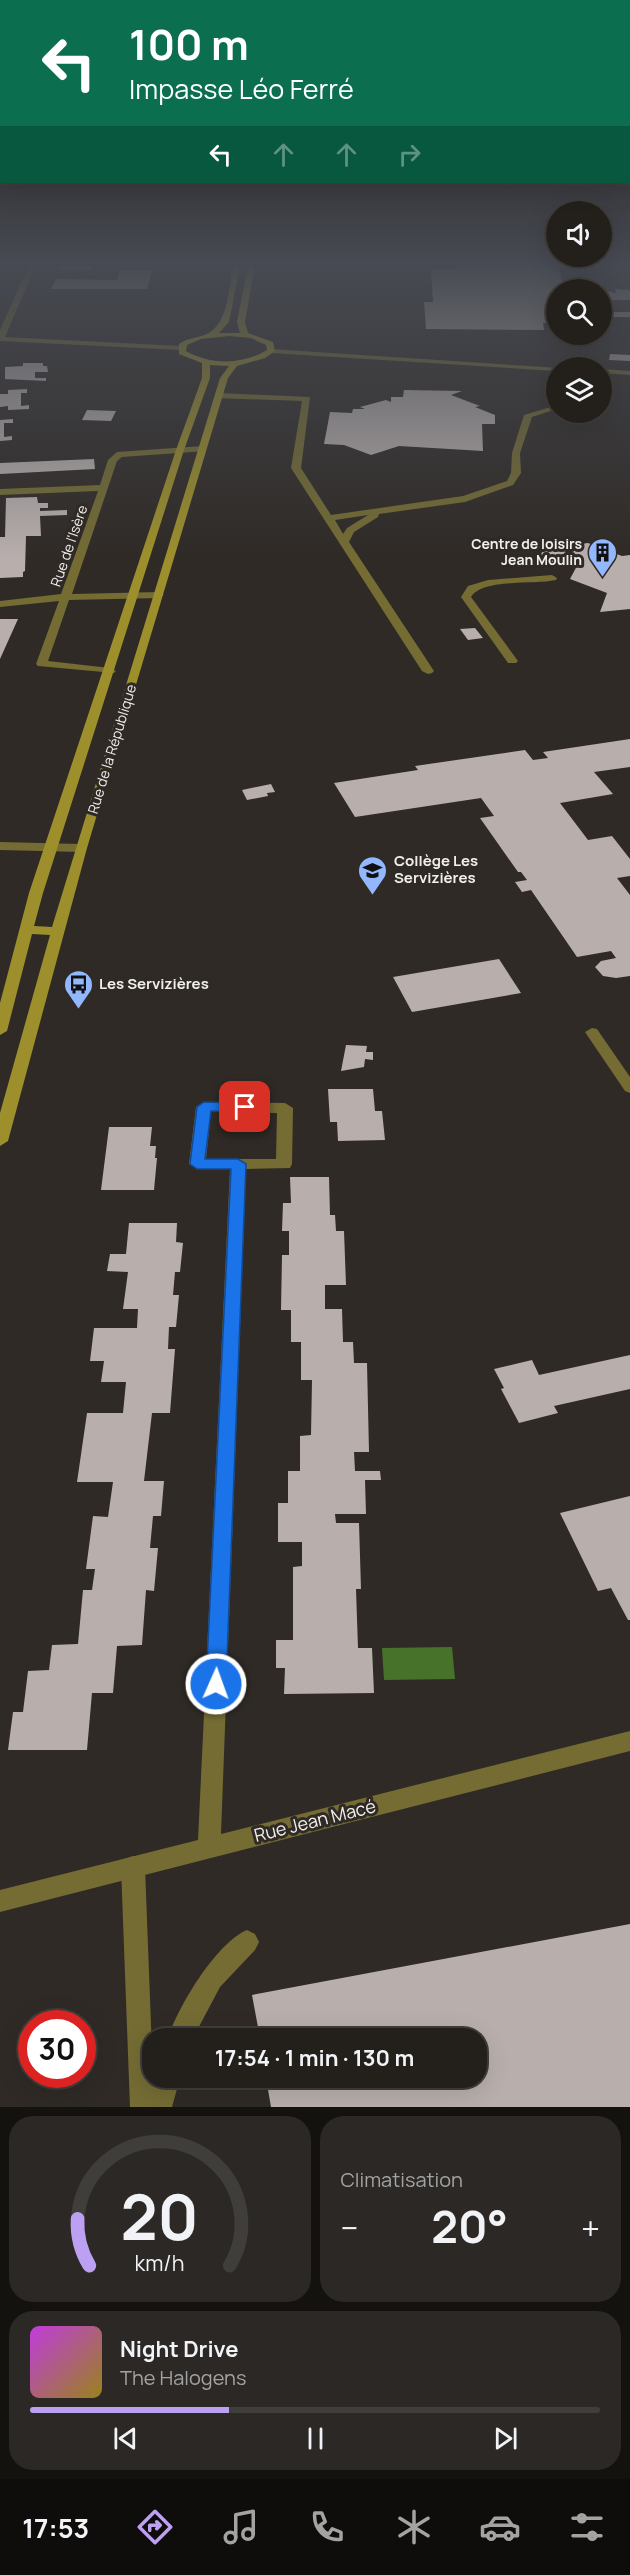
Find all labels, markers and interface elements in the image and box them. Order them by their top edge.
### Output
text: 100 m [129,15,249,73]
icon: left [30,24,108,102]
text: Impasse Léo Ferré [129,70,354,107]
icon: left [204,138,237,171]
icon: ahead [267,138,300,171]
icon: ahead [330,138,363,171]
icon: right [393,138,426,171]
map controls [546,201,612,423]
button: sound [546,201,612,267]
button: search [546,279,612,345]
button: layers [546,357,612,423]
street label: Rue de l'Isère [46,502,91,589]
place label: Centre de loisirs Jean Moulin [471,534,582,569]
building icon: Centre de loisirs Jean Moulin [587,536,619,578]
street label: Rue de la République [83,682,140,816]
place label: Collège Les Servizières [394,850,478,888]
school or university icon: Collège Les Servizières [357,854,389,896]
bus stop icon: Les Servizières [62,968,94,1010]
place label: Les Servizières [99,973,209,994]
pin [219,1081,270,1132]
icon: arrive [228,1090,261,1123]
position arrow [184,1652,248,1716]
street label: Rue Jean Macé [251,1793,378,1847]
speed limit sign: 30 [18,2010,96,2088]
text: 17:54 · 1 min · 130 m [215,2043,414,2073]
text: Climatisation [341,2166,463,2193]
text: 20 [121,2173,199,2259]
text: 20° [431,2195,508,2257]
text: − [341,2205,358,2250]
text: + [581,2205,600,2250]
text: km/h [135,2248,185,2277]
text: Night Drive [120,2334,239,2364]
text: The Halogens [120,2364,246,2391]
icon: previous [109,2422,142,2455]
icon: pause [299,2422,332,2455]
icon: next [489,2422,522,2455]
icon: directions [134,2506,176,2548]
icon: music [220,2506,262,2548]
icon: phone [306,2506,348,2548]
icon: climate [393,2506,435,2548]
icon: car [479,2506,521,2548]
icon: filters [566,2506,608,2548]
text: 17:53 [22,2509,89,2546]

